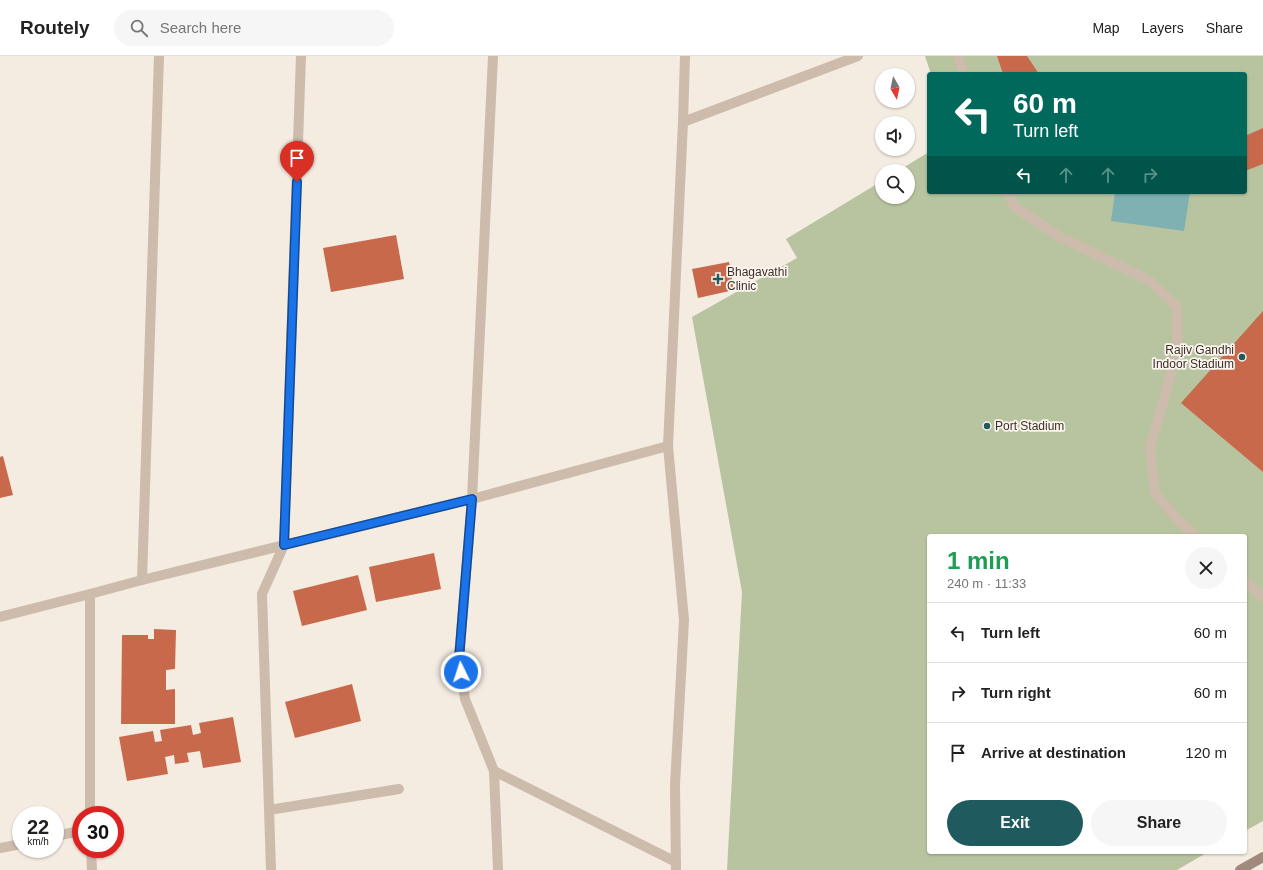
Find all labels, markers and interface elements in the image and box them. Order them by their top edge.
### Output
search box [114,10,394,46]
text: Routely [20,17,90,38]
icon: search [128,17,150,39]
text: Search here [160,19,241,36]
text: Map [1092,20,1120,36]
text: Layers [1142,20,1184,36]
text: Share [1206,20,1243,36]
north arrow [875,68,915,108]
map controls [875,68,915,204]
icon: left [947,88,999,140]
text: 60 m [1013,88,1077,119]
button: sound [875,116,915,156]
text: Turn left [1013,121,1078,141]
pin [280,141,314,182]
icon: arrive [286,147,308,169]
button: search [875,164,915,204]
icon: left [1013,164,1035,186]
icon: ahead [1055,164,1077,186]
icon: ahead [1097,164,1119,186]
icon: right [1139,164,1161,186]
place label: Bhagavathi Clinic [727,265,787,293]
marker: Bhagavathi Clinic [712,273,724,285]
place label: Rajiv Gandhi Indoor Stadium [1153,343,1234,371]
marker: Rajiv Gandhi Indoor Stadium [1237,352,1247,362]
place label: Port Stadium [995,419,1064,433]
marker: Port Stadium [982,421,992,431]
text: 1 min [947,547,1010,574]
button: close [1185,547,1227,589]
text: 240 m · 11:33 [947,576,1026,591]
icon: left [947,622,969,644]
text: Turn left [981,624,1040,641]
text: 60 m [1194,624,1227,641]
position arrow [440,651,482,693]
icon: right [947,682,969,704]
text: Turn right [981,684,1051,701]
text: 60 m [1194,684,1227,701]
icon: arrive [947,742,969,764]
text: Arrive at destination [981,744,1126,761]
text: 120 m [1185,744,1227,761]
button: Exit [947,800,1083,846]
button: Share [1091,800,1227,846]
speed limit sign: 30 [72,806,124,858]
text: 22 [27,816,49,838]
text: km/h [27,836,49,847]

